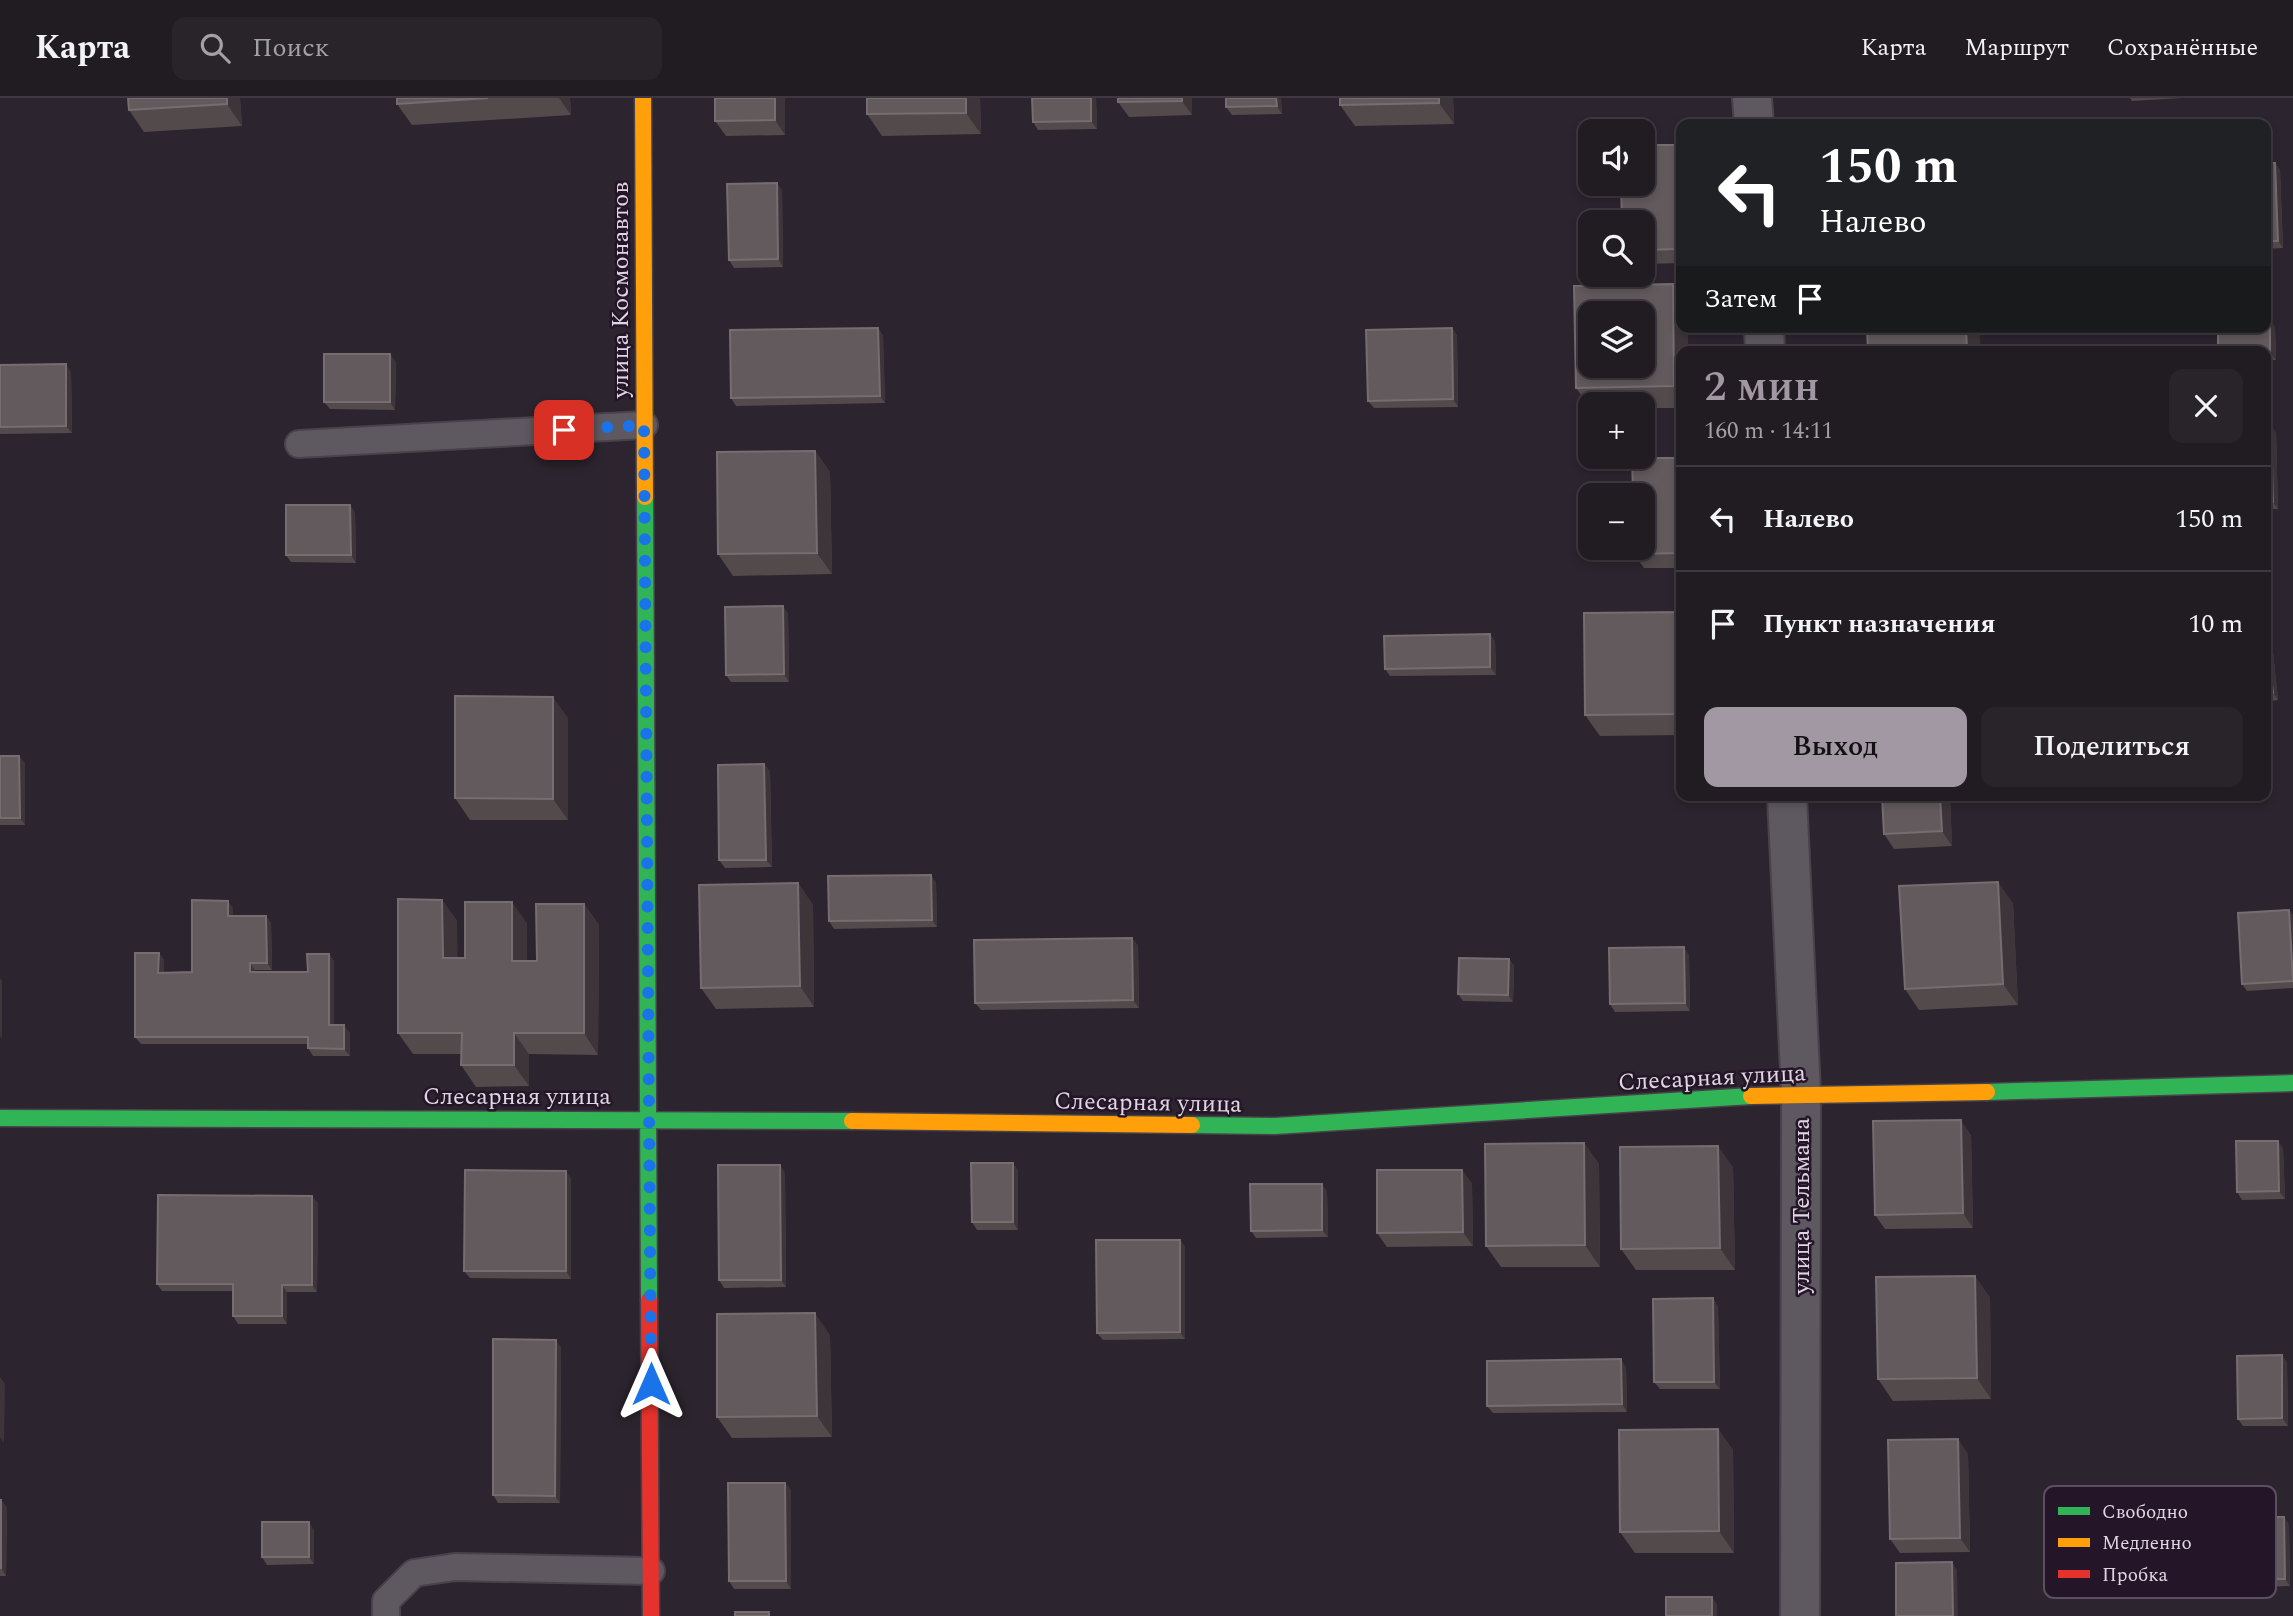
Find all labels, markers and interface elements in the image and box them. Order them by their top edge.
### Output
search box [172,17,662,80]
text: Карта [35,23,130,73]
text: Поиск [252,28,329,68]
icon: search [196,29,234,67]
text: Карта [1861,30,1926,66]
text: Маршрут [1964,30,2069,66]
text: Сохранённые [2107,30,2258,66]
map controls [1578,119,1655,560]
button: sound [1578,119,1655,196]
text: 150 m [1819,130,1958,205]
icon: left [1704,147,1795,238]
street label: улица Космонавтов [603,182,639,399]
text: Налево [1819,198,1927,247]
button: search [1578,210,1655,287]
text: Затем [1704,279,1777,319]
icon: arrive [1791,280,1829,318]
button: layers [1578,301,1655,378]
text: 2 мин [1704,356,1819,419]
button: close [2169,369,2243,443]
button: + [1578,392,1655,469]
pin [534,400,594,460]
icon: arrive [545,411,583,449]
text: 160 m · 14:11 [1704,414,1833,449]
button: − [1578,483,1655,560]
text: Налево [1763,499,1854,539]
text: 150 m [2175,499,2243,539]
icon: left [1704,500,1742,538]
text: Пункт назначения [1763,604,1996,644]
text: 10 m [2188,604,2243,644]
icon: arrive [1704,605,1742,643]
button: Выход [1704,707,1967,787]
button: Поделиться [1981,707,2243,787]
street label: Слесарная улица [1617,1055,1807,1101]
street label: Слесарная улица [423,1079,611,1115]
street label: Слесарная улица [1054,1083,1243,1123]
street label: улица Тельмана [1784,1117,1820,1295]
position arrow [614,1347,688,1421]
legend [2044,1486,2276,1598]
text: Свободно [2102,1498,2188,1527]
text: Медленно [2102,1529,2192,1558]
text: Пробка [2102,1561,2169,1590]

